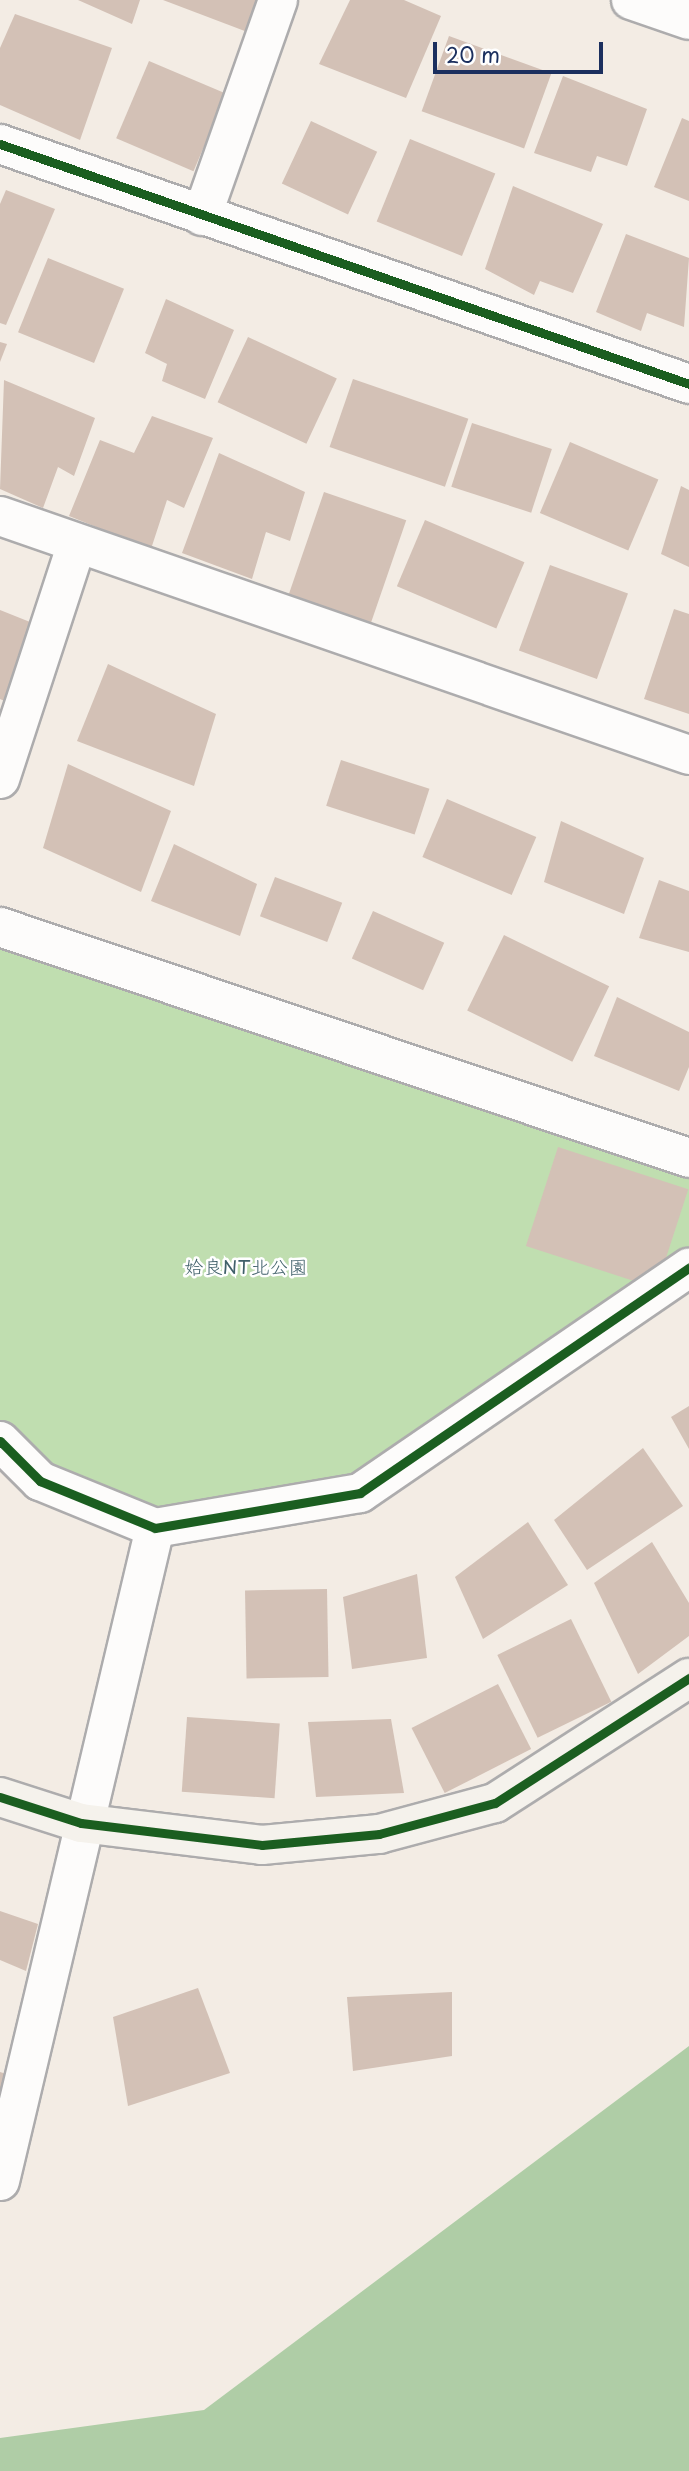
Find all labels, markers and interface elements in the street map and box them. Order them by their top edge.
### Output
scale bar [437,28,607,72]
text: 20 m [446,38,500,70]
park label: 姶良NT北公園 [185,1256,307,1278]

